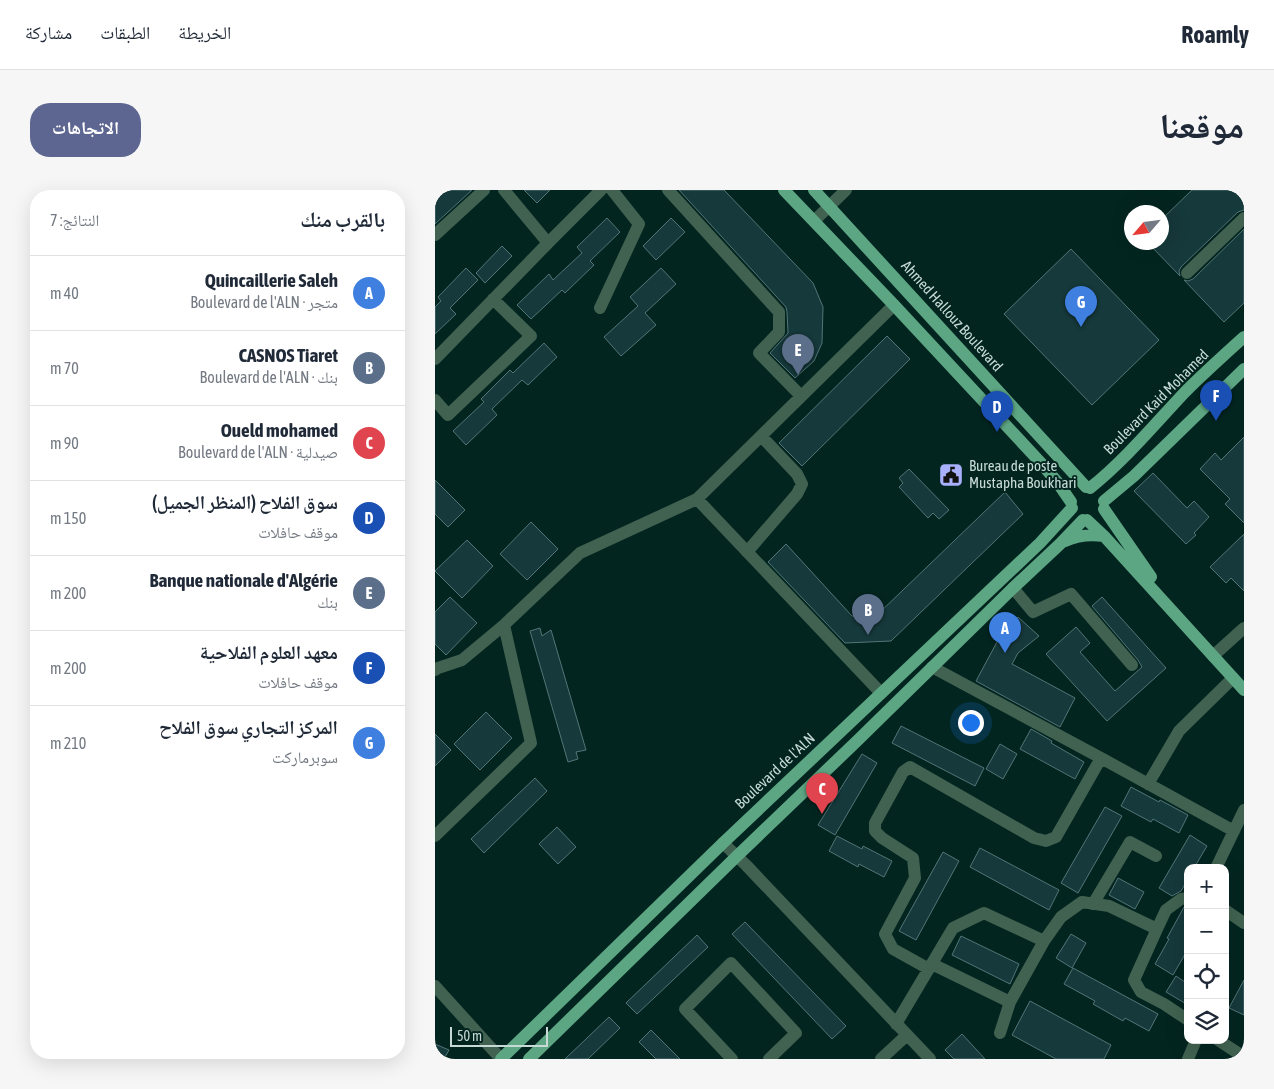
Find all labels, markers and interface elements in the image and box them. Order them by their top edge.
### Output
text: Roamly [1181,21,1249,48]
text: مشاركة [25,22,72,43]
text: الطبقات [100,22,150,43]
text: الخريطة [178,22,231,43]
button: الاتجاهات [30,103,141,157]
text: موقعنا [1159,105,1244,145]
north arrow [1124,205,1169,250]
text: بالقرب منك [300,207,385,231]
text: النتائج: 7 [50,211,99,229]
street label: Ahmed Hallouz Boulevard [898,257,1007,374]
text: Quincaillerie Saleh [205,269,338,291]
text: 40 m [50,284,79,302]
text: A [365,284,373,302]
pin: G [1065,286,1097,327]
text: متجر · Boulevard de l'ALN [190,293,338,311]
pin: E [782,334,814,375]
text: CASNOS Tiaret [238,344,338,366]
street label: Boulevard Kaid Mohamed [1100,346,1212,458]
text: 70 m [50,359,79,377]
text: B [365,359,373,377]
text: بنك · Boulevard de l'ALN [200,368,338,386]
pin: F [1200,380,1232,421]
pin: D [981,391,1013,432]
text: Oueld mohamed [221,419,338,441]
text: 90 m [50,434,79,452]
text: C [365,434,373,452]
text: صيدلية · Boulevard de l'ALN [178,443,338,461]
place label: Bureau de poste Mustapha Boukhari [969,457,1076,491]
public building icon: Bureau de poste Mustapha Boukhari [938,462,964,488]
text: سوق الفلاح (المنظر الجميل) [152,491,338,513]
text: 150 m [50,509,86,527]
text: D [365,509,373,527]
text: موقف حافلات [258,523,338,541]
text: Banque nationale d'Algérie [149,569,338,591]
text: 200 m [50,584,86,602]
text: E [366,584,372,602]
text: بنك [317,593,338,611]
pin: B [852,594,884,635]
pin: A [989,612,1021,653]
text: معهد العلوم الفلاحية [200,641,338,663]
text: 200 m [50,659,86,677]
text: F [366,659,372,677]
text: موقف حافلات [258,673,338,691]
your location [958,710,984,736]
text: المركز التجاري سوق الفلاح [159,716,338,738]
street label: Boulevard de l'ALN [731,729,818,812]
text: 210 m [50,734,86,752]
text: G [365,734,373,752]
text: سوبرماركت [272,748,338,766]
pin: C [806,773,838,814]
map controls [1184,864,1229,1044]
button: + [1184,864,1229,909]
button: − [1184,909,1229,954]
button: locate [1184,954,1229,999]
button: layers [1184,999,1229,1044]
scale bar [450,1024,547,1047]
text: 50 m [457,1028,482,1044]

